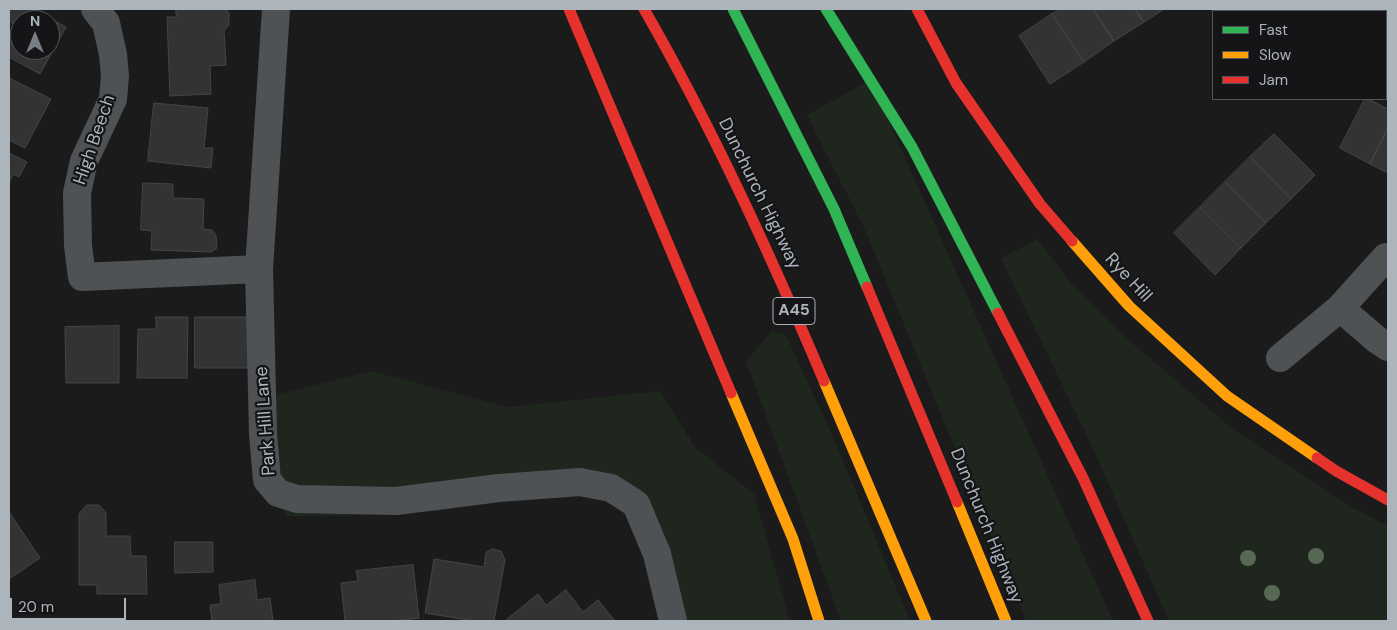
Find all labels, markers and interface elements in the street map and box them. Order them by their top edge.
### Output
north arrow [10,10,60,60]
legend [1212,10,1387,100]
text: N [30,12,40,30]
text: Fast [1259,20,1288,40]
text: Slow [1259,45,1291,65]
text: Jam [1259,70,1288,90]
street label: High Beech [70,92,120,188]
street label: Dunchurch Highway [713,115,805,273]
street label: Rye Hill [1100,249,1156,307]
road number: A45 [773,298,815,324]
street label: Park Hill Lane [251,366,281,476]
street label: Dunchurch Highway [945,445,1027,607]
scale bar [12,588,129,620]
text: 20 m [18,597,54,617]

